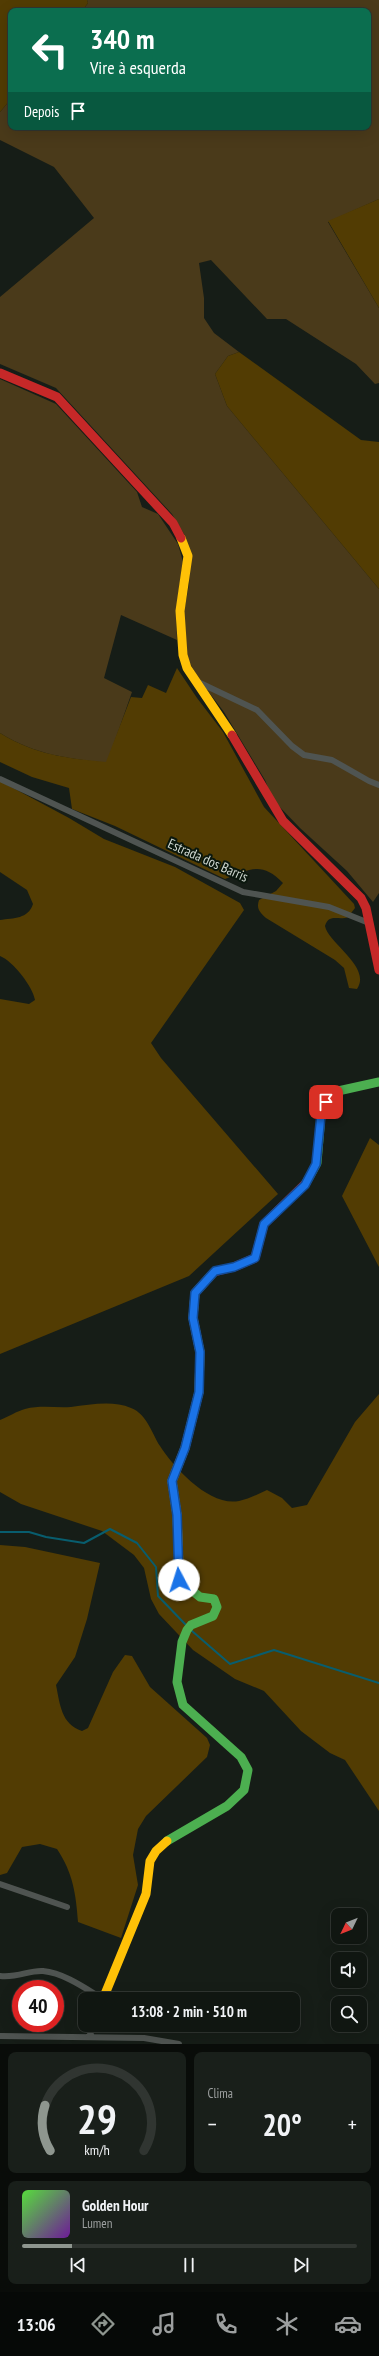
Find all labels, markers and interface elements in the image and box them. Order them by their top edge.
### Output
text: 340 m [90,20,154,57]
icon: left [24,24,76,76]
text: Vire à esquerda [90,56,186,79]
icon: arrive [67,100,89,122]
text: Depois [24,102,59,121]
street label: Estrada dos Barris [165,834,251,886]
pin [309,1085,343,1119]
icon: arrive [315,1091,337,1113]
position arrow [158,1559,200,1601]
north arrow [331,1908,367,1944]
map controls [331,1908,367,2032]
button: sound [331,1952,367,1988]
speed limit sign: 40 [12,1980,64,2032]
button: search [331,1996,367,2032]
text: 13:08 · 2 min · 510 m [131,2002,247,2021]
text: Clima [208,2085,233,2102]
text: 29 [77,2091,117,2144]
text: 20° [262,2105,302,2144]
text: − [208,2110,217,2138]
text: + [348,2110,357,2138]
text: km/h [84,2139,109,2158]
text: Golden Hour [82,2196,149,2215]
text: Lumen [82,2215,112,2232]
icon: previous [67,2254,89,2276]
icon: pause [178,2254,200,2276]
icon: next [290,2254,312,2276]
icon: directions [89,2310,117,2338]
icon: music [150,2310,178,2338]
icon: phone [212,2310,240,2338]
icon: climate [273,2310,301,2338]
icon: car [334,2310,362,2338]
text: 13:06 [17,2313,56,2336]

